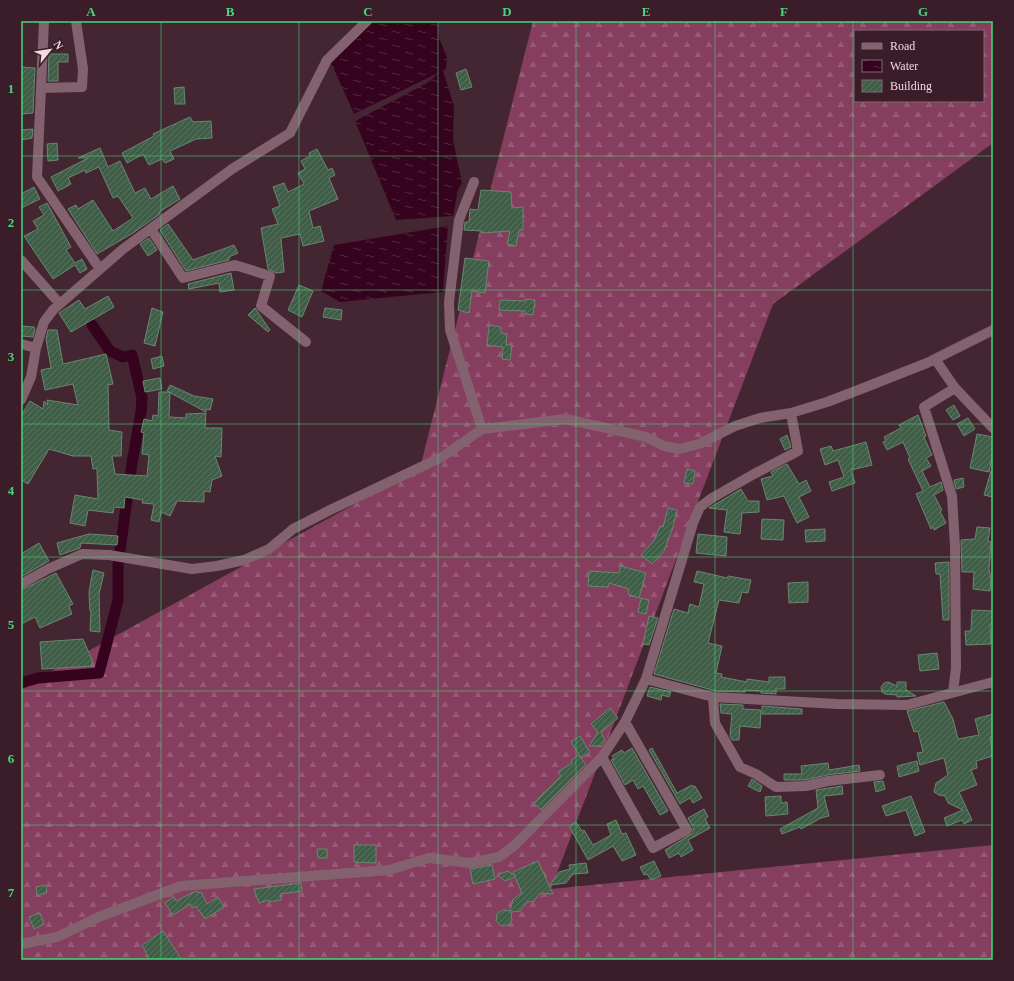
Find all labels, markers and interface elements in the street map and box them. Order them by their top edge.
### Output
text: A [86,4,96,19]
text: B [226,4,235,19]
text: C [363,4,373,19]
text: D [502,4,512,19]
text: E [642,4,650,19]
text: F [780,4,788,19]
text: G [918,4,928,19]
north arrow [30,30,70,70]
legend [854,30,984,102]
text: N [51,39,66,51]
text: Road [890,39,915,53]
text: Water [890,59,918,73]
text: Building [890,79,932,93]
text: 1 [8,81,14,96]
text: 2 [8,215,14,230]
text: 3 [8,349,15,364]
text: 4 [8,483,15,498]
text: 5 [8,617,15,632]
text: 6 [8,751,15,766]
text: 7 [8,885,15,900]

